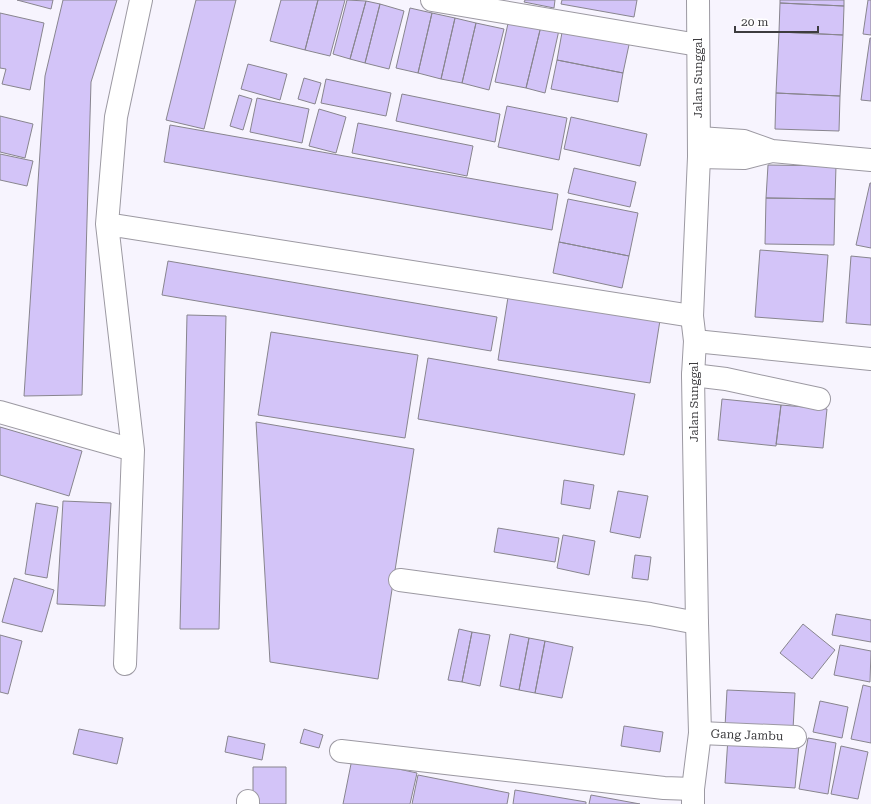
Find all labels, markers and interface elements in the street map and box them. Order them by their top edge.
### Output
scale bar [735,8,818,34]
text: 20 m [741,15,768,29]
street label: Jalan Sunggal [691,37,705,118]
street label: Jalan Sunggal [687,361,701,442]
street label: Gang Jambu [710,727,784,743]

